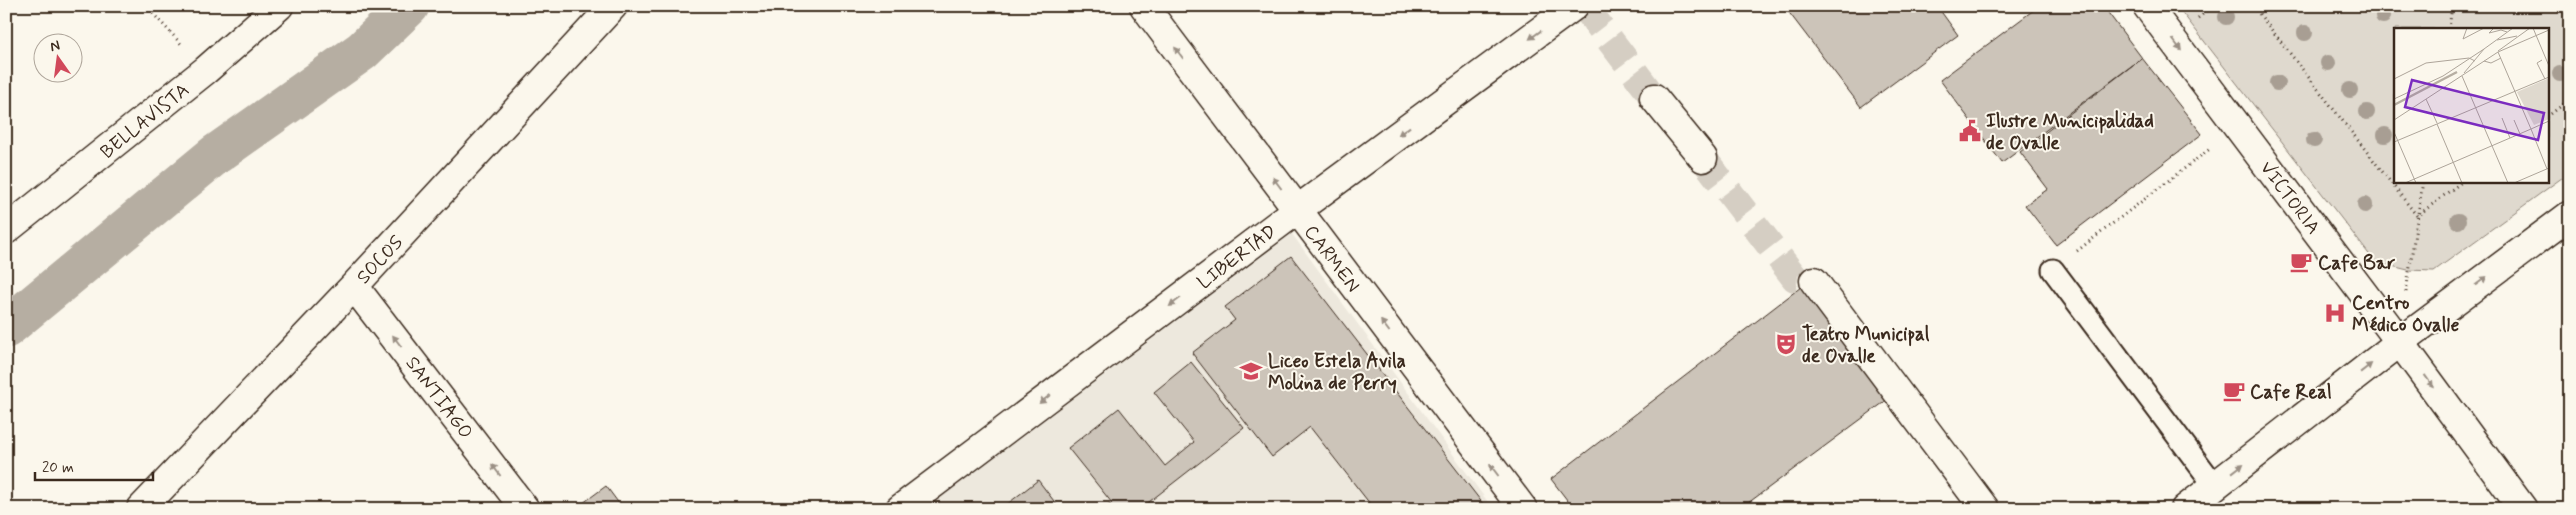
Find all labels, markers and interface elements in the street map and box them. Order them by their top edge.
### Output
inset map [2394,28,2548,182]
one-way arrow [1528,30,1542,40]
north arrow [32,32,82,82]
text: N [48,36,62,56]
one-way arrow [2171,38,2182,51]
one-way arrow [1174,46,1184,60]
street label: BELLAVISTA [95,78,194,165]
place label: Ilustre Municipalidad de Ovalle [1986,109,2154,156]
public building icon: Ilustre Municipalidad de Ovalle [1957,118,1983,144]
one-way arrow [1398,126,1411,137]
street label: VICTORIA [2254,156,2325,240]
one-way arrow [1271,176,1282,189]
street label: LIBERTAD [1192,219,1281,295]
street label: CARMEN [1298,220,1365,298]
street label: SOCOS [351,230,409,290]
cafe icon: Cafe Bar [2288,249,2314,275]
place label: Cafe Bar [2318,251,2395,276]
one-way arrow [2474,276,2488,286]
place label: Centro Médico Ovalle [2352,291,2459,338]
one-way arrow [1169,296,1182,307]
hospital icon: Centro Médico Ovalle [2322,300,2348,326]
one-way arrow [1380,319,1390,333]
place label: Teatro Municipal de Ovalle [1802,322,1930,369]
theatre icon: Teatro Municipal de Ovalle [1773,331,1799,357]
one-way arrow [392,334,402,348]
place label: Liceo Estela Avila Molina de Perry [1268,349,1406,396]
street label: SANTIAGO [400,352,478,444]
school or university icon: Liceo Estela Avila Molina de Perry [1238,358,1264,384]
one-way arrow [2359,363,2372,374]
one-way arrow [2424,374,2434,388]
cafe icon: Cafe Real [2221,378,2247,404]
place label: Cafe Real [2250,380,2332,405]
one-way arrow [1039,394,1052,405]
scale bar [35,450,152,482]
text: 20 m [42,458,74,478]
one-way arrow [2231,463,2245,473]
one-way arrow [490,464,501,477]
one-way arrow [1488,464,1499,477]

